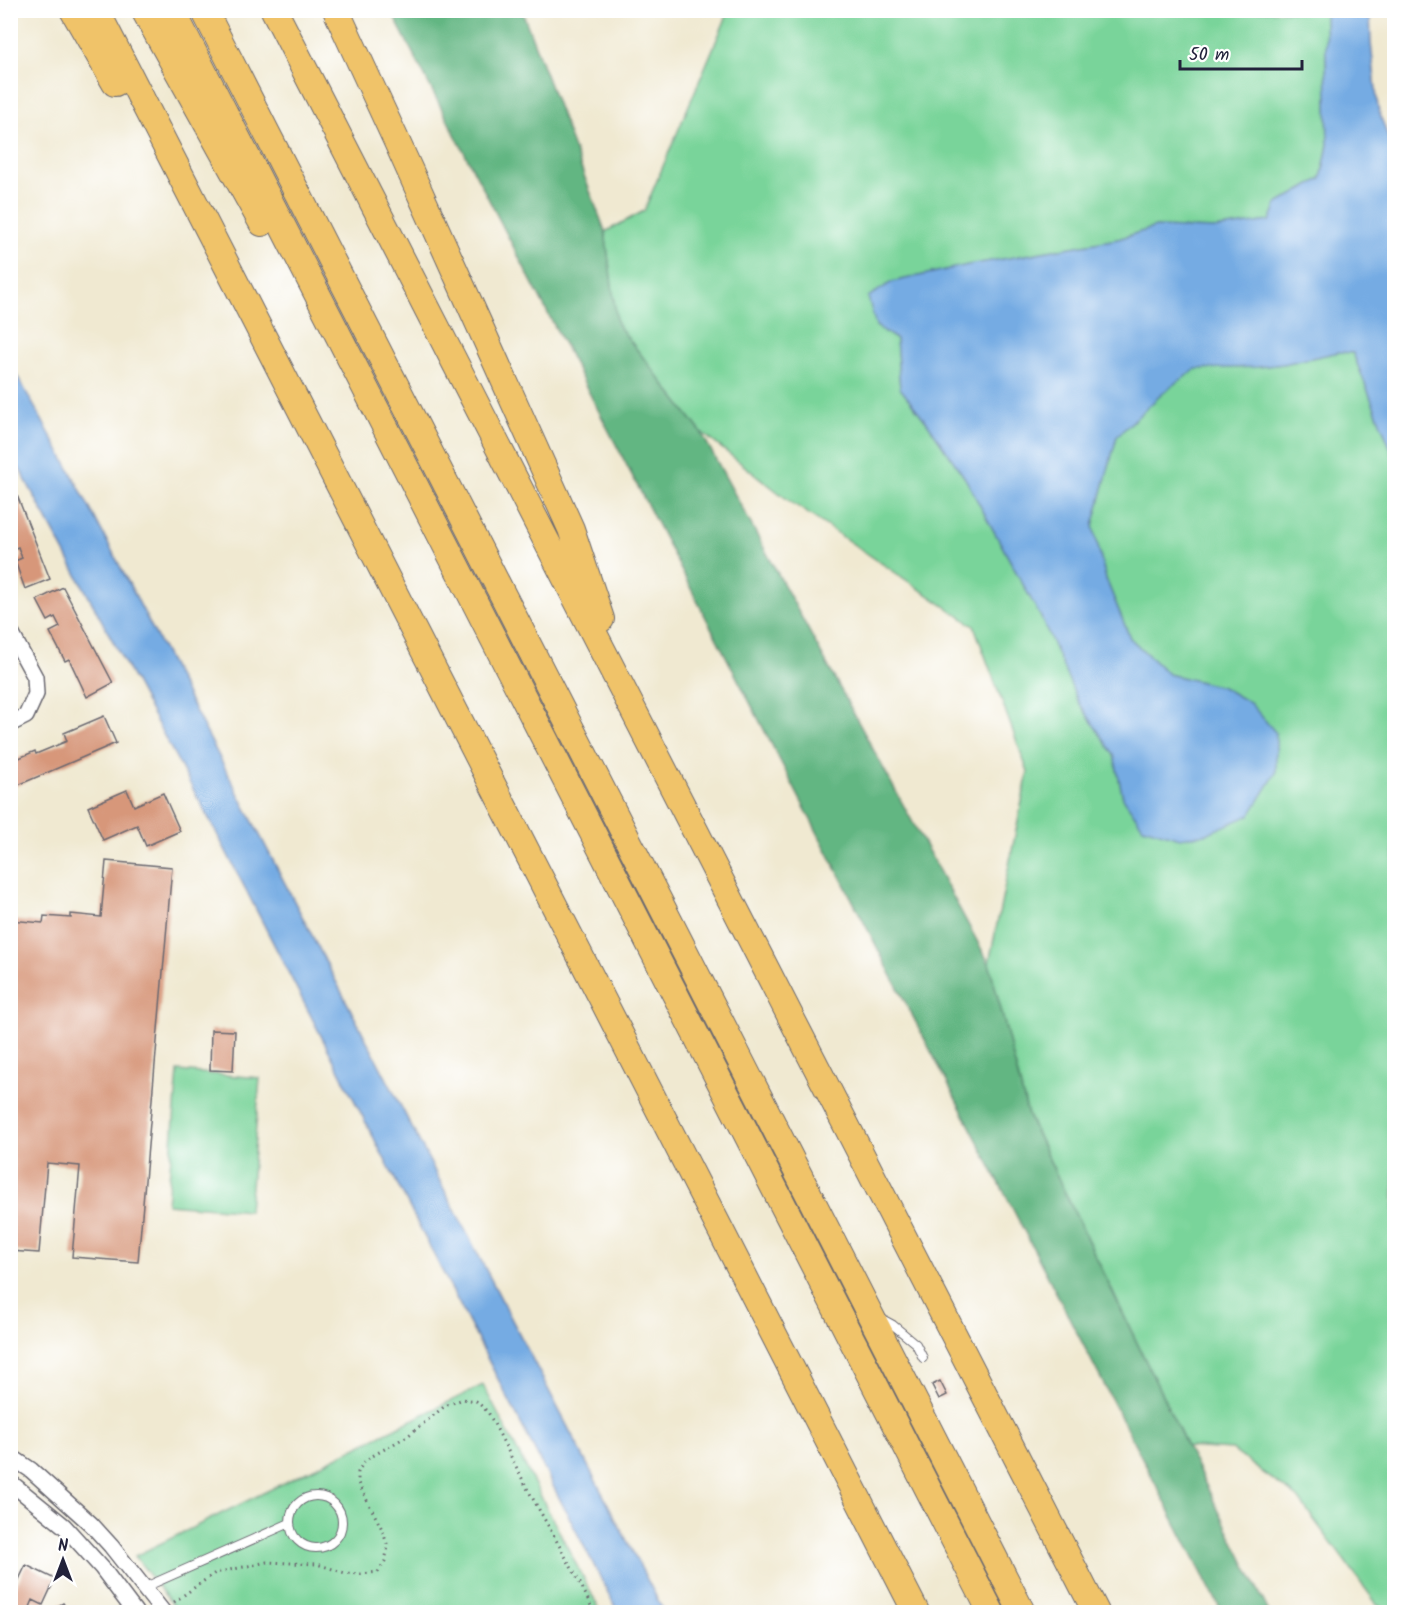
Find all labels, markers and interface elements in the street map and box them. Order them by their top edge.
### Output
scale bar [1180,33,1302,71]
text: 50 m [1189,41,1229,70]
north arrow [33,1530,93,1590]
text: N [58,1534,68,1559]

